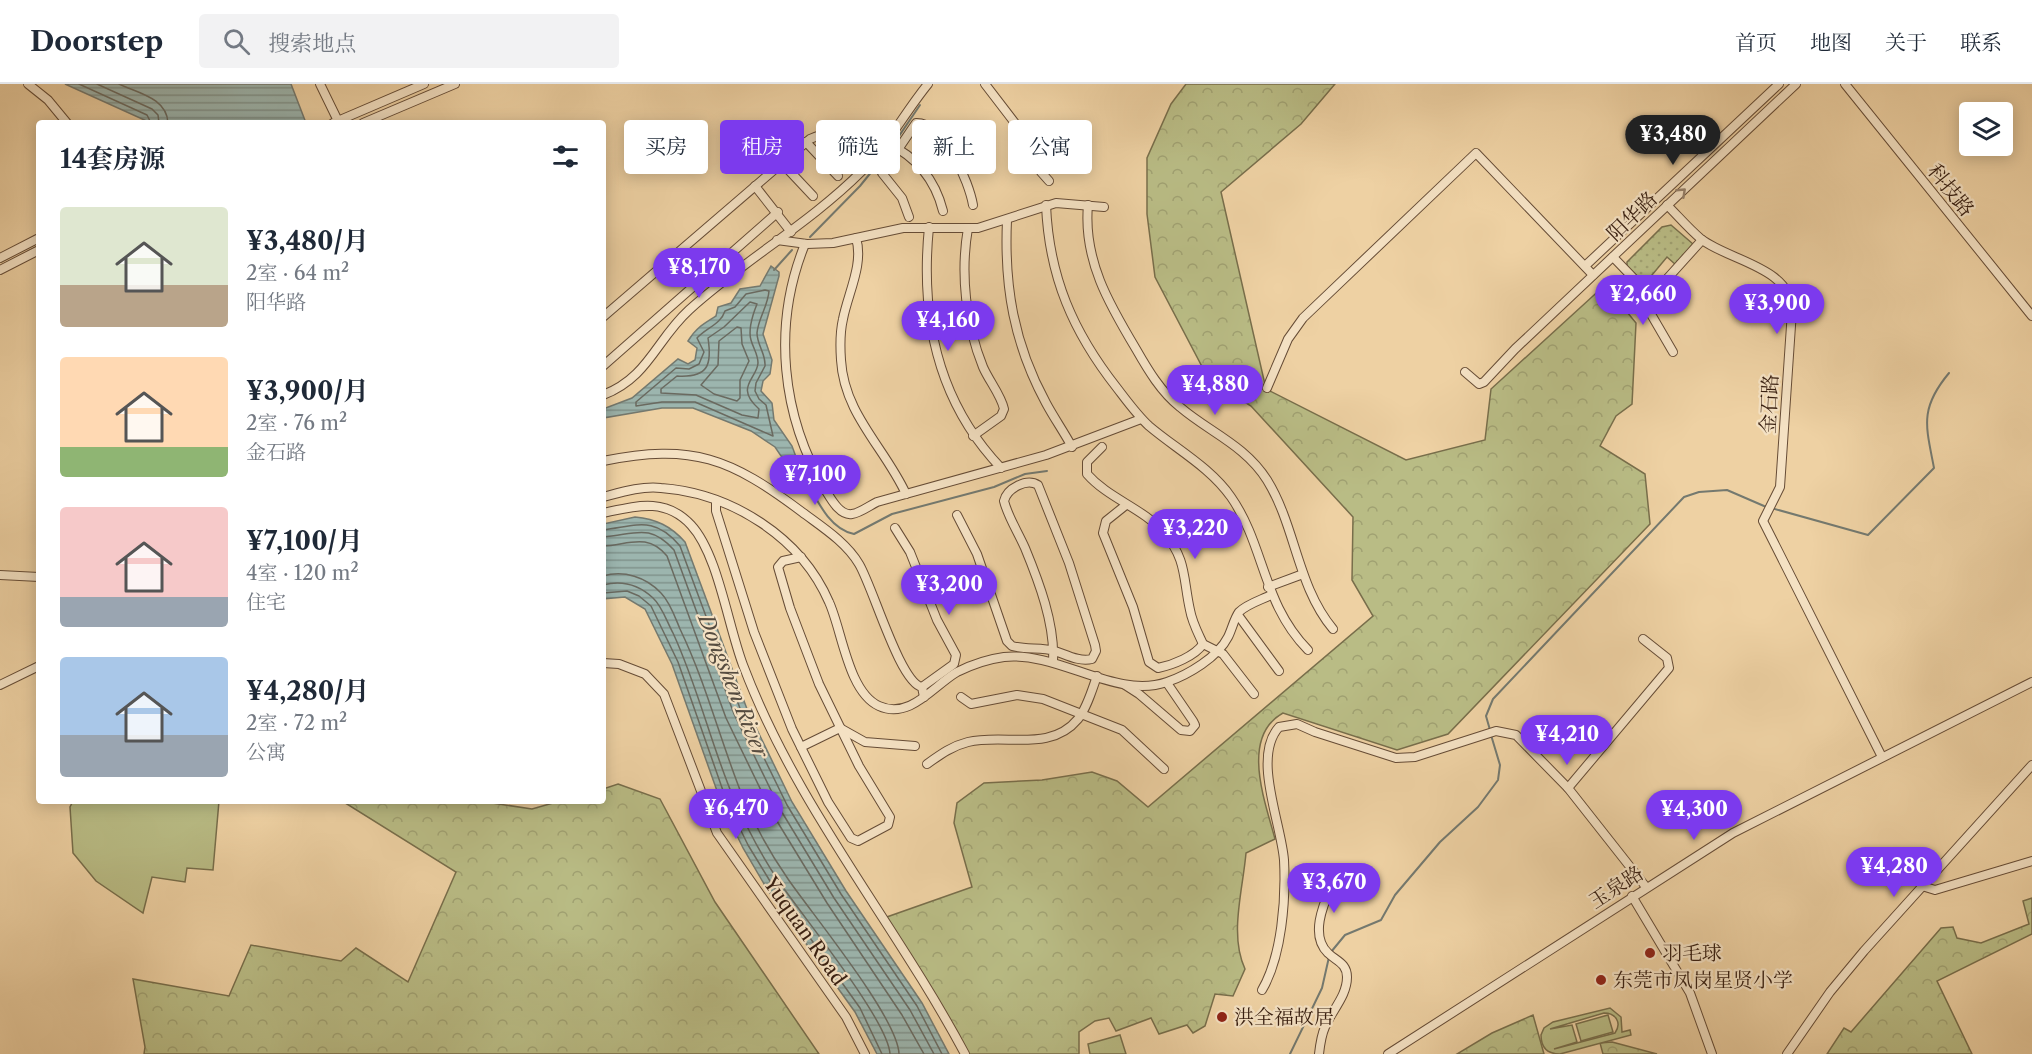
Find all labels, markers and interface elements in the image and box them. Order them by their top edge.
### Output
search box [199,14,619,68]
text: Doorstep [30,24,163,58]
icon: search [220,25,253,58]
text: 搜索地点 [268,30,356,57]
text: 首页 [1735,30,1777,55]
text: 地图 [1810,30,1852,55]
text: 关于 [1885,30,1927,55]
text: 联系 [1960,30,2002,55]
map controls [1959,102,2013,156]
button: layers [1959,102,2013,156]
pin: ¥3,480 [1624,115,1722,166]
chip: 买房 [624,120,708,174]
chip: 租房 [720,120,804,174]
chip: 筛选 [816,120,900,174]
chip: 新上 [912,120,996,174]
chip: 公寓 [1008,120,1092,174]
text: ¥3,480 [1639,122,1707,146]
icon: filters [549,140,582,173]
text: 14套房源 [60,143,165,175]
street label: 科技路 [1923,159,1979,221]
street label: 阳华路 [1602,187,1662,245]
one-way arrow [1675,188,1685,199]
text: ¥3,480/月 [246,225,369,257]
icon: home [108,231,180,303]
pin: ¥8,170 [650,248,748,299]
text: ¥8,170 [667,255,731,279]
text: 2室 · 64 m² [246,261,349,285]
pin: ¥2,660 [1594,275,1692,326]
text: ¥2,660 [1609,282,1677,306]
pin: ¥3,900 [1728,284,1826,335]
text: 阳华路 [246,290,306,314]
text: ¥3,900 [1743,291,1811,315]
pin: ¥4,160 [899,301,997,352]
text: ¥4,160 [916,308,980,332]
pin: ¥4,880 [1166,365,1264,416]
text: ¥4,880 [1181,372,1249,396]
street label: 金石路 [1755,373,1783,435]
text: ¥3,900/月 [246,375,369,407]
icon: home [108,381,180,453]
text: 2室 · 76 m² [246,411,347,435]
text: 金石路 [246,440,306,464]
pin: ¥7,100 [766,455,864,506]
text: ¥7,100 [784,462,846,486]
pin: ¥3,220 [1146,509,1244,560]
text: ¥3,220 [1162,516,1228,540]
text: ¥7,100/月 [246,525,363,557]
icon: home [108,531,180,603]
text: 4室 · 120 m² [246,561,359,585]
pin: ¥3,200 [900,565,998,616]
text: ¥3,200 [915,572,983,596]
text: 住宅 [246,590,286,614]
water label: Dongshen River [693,608,774,762]
text: ¥4,280/月 [246,675,370,707]
icon: home [108,681,180,753]
text: 2室 · 72 m² [246,711,347,735]
pin: ¥4,210 [1518,715,1616,766]
text: ¥4,210 [1535,722,1599,746]
text: 公寓 [246,740,286,764]
pin: ¥6,470 [687,789,785,840]
pin: ¥4,300 [1645,790,1743,841]
text: ¥6,470 [703,796,769,820]
text: ¥4,300 [1660,797,1728,821]
pin: ¥4,280 [1845,847,1943,898]
text: ¥4,280 [1860,854,1928,878]
street label: 玉泉路 [1584,861,1648,913]
pin: ¥3,670 [1285,863,1383,914]
text: ¥3,670 [1301,870,1367,894]
street label: Yuquan Road [758,871,851,990]
place label: 羽毛球 [1662,941,1722,965]
marker: 羽毛球 [1643,946,1657,960]
place label: 东莞市凤岗星贤小学 [1613,968,1793,992]
marker: 东莞市凤岗星贤小学 [1594,973,1608,987]
place label: 洪全福故居 [1234,1005,1334,1029]
marker: 洪全福故居 [1215,1010,1229,1024]

